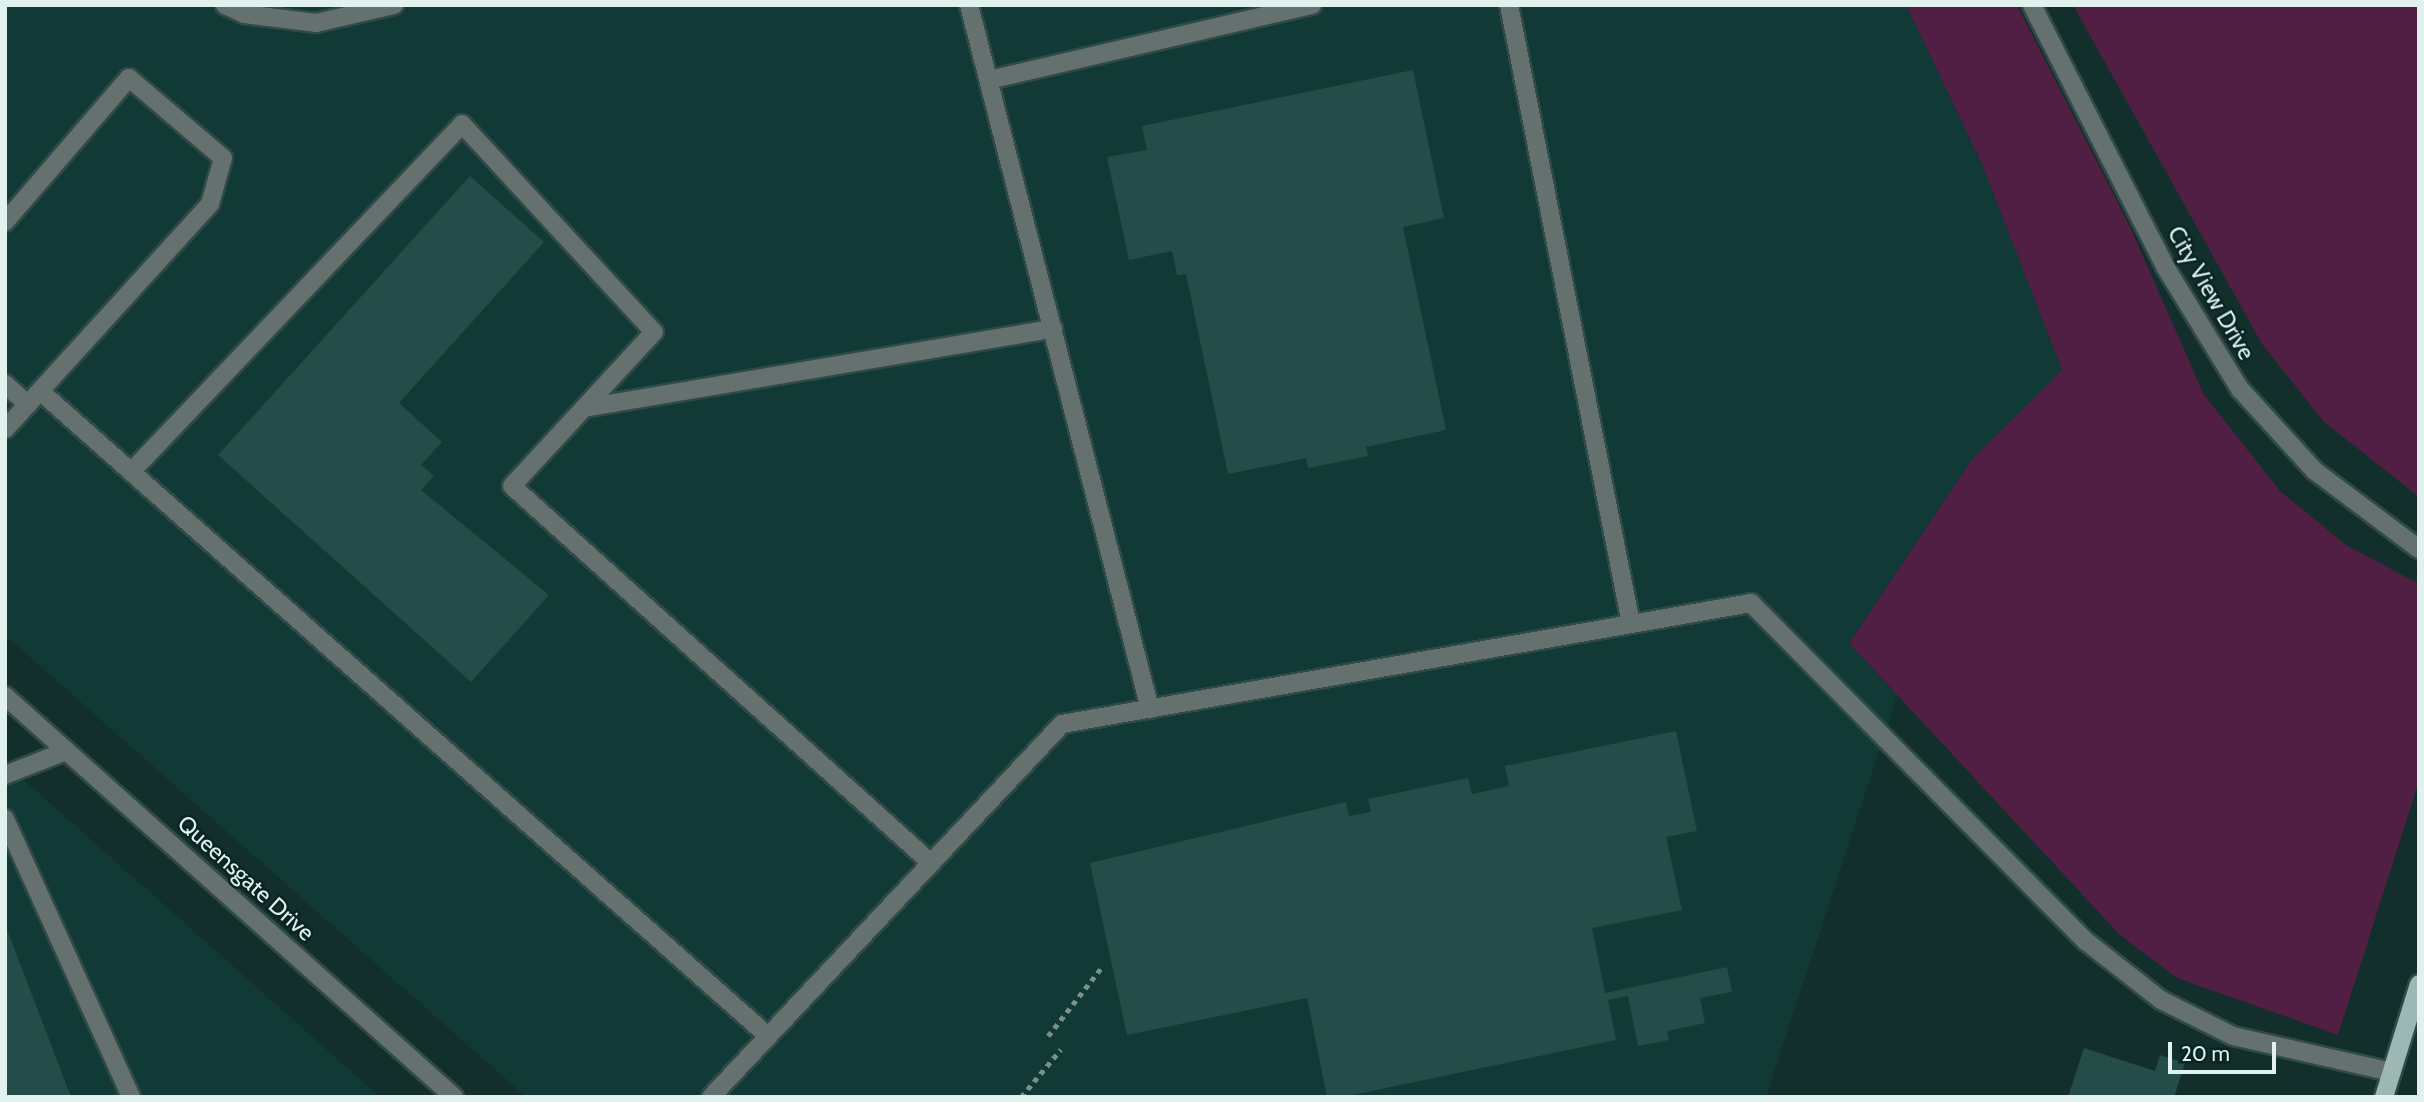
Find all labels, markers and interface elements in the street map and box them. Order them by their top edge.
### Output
street label: City View Drive [2162,221,2260,365]
street label: Queensgate Drive [172,810,320,946]
scale bar [2172,1028,2280,1072]
text: 20 m [2181,1041,2230,1066]

